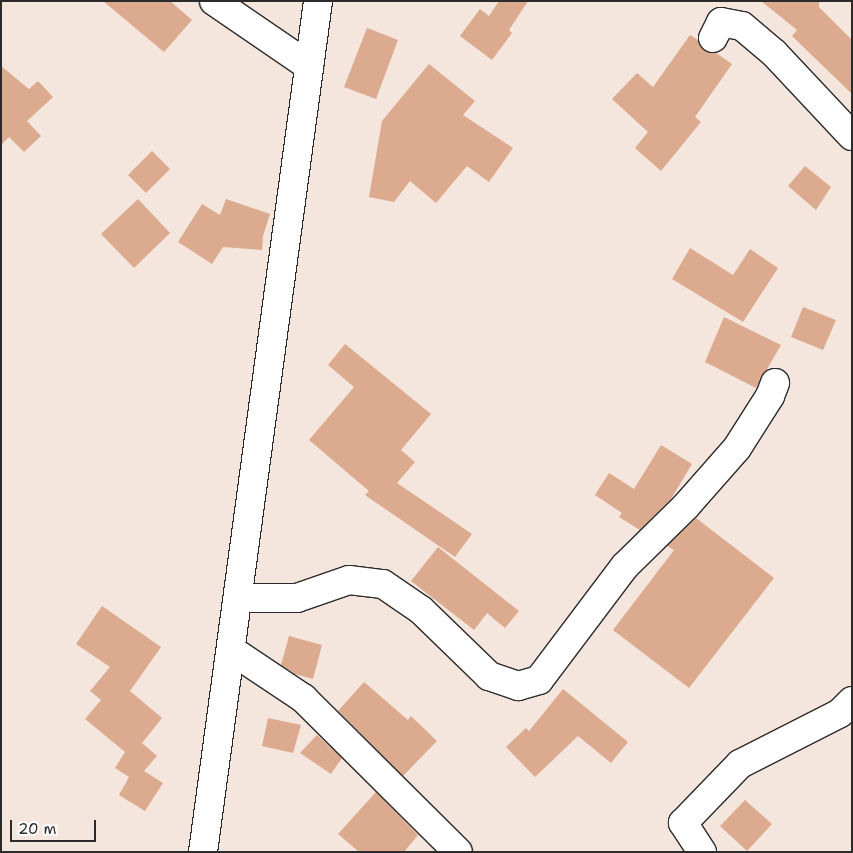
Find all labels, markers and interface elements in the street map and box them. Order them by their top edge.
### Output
scale bar [12,810,99,842]
text: 20 m [18,819,57,839]

